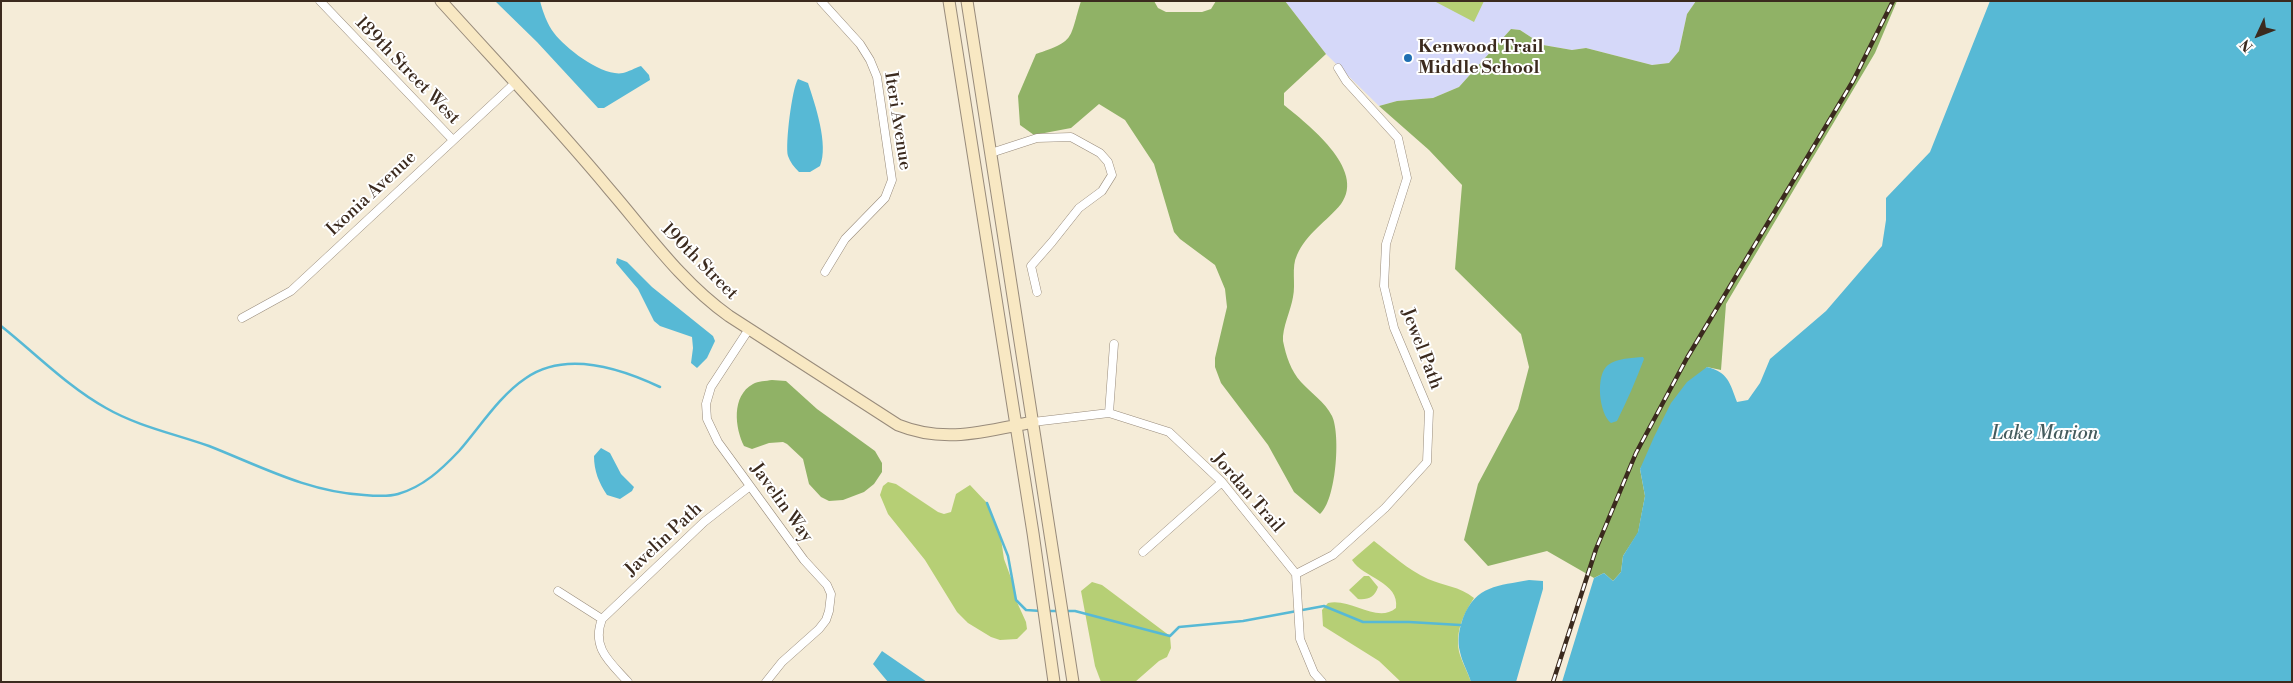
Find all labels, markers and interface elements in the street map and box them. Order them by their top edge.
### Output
north arrow [2233,10,2283,60]
street label: 189th Street West [350,13,464,129]
text: N [2237,35,2257,55]
place label: Kenwood Trail Middle School [1418,37,1543,80]
marker: Kenwood Trail Middle School [1402,52,1414,64]
street label: Iteri Avenue [879,70,915,172]
street label: Ixonia Avenue [323,147,421,241]
street label: 190th Street [656,219,742,305]
street label: Jewel Path [1396,305,1446,393]
water label: Lake Marion [1992,423,2098,445]
street label: Jordan Trail [1206,448,1288,538]
street label: Javelin Way [745,459,817,547]
street label: Javelin Path [621,499,707,581]

